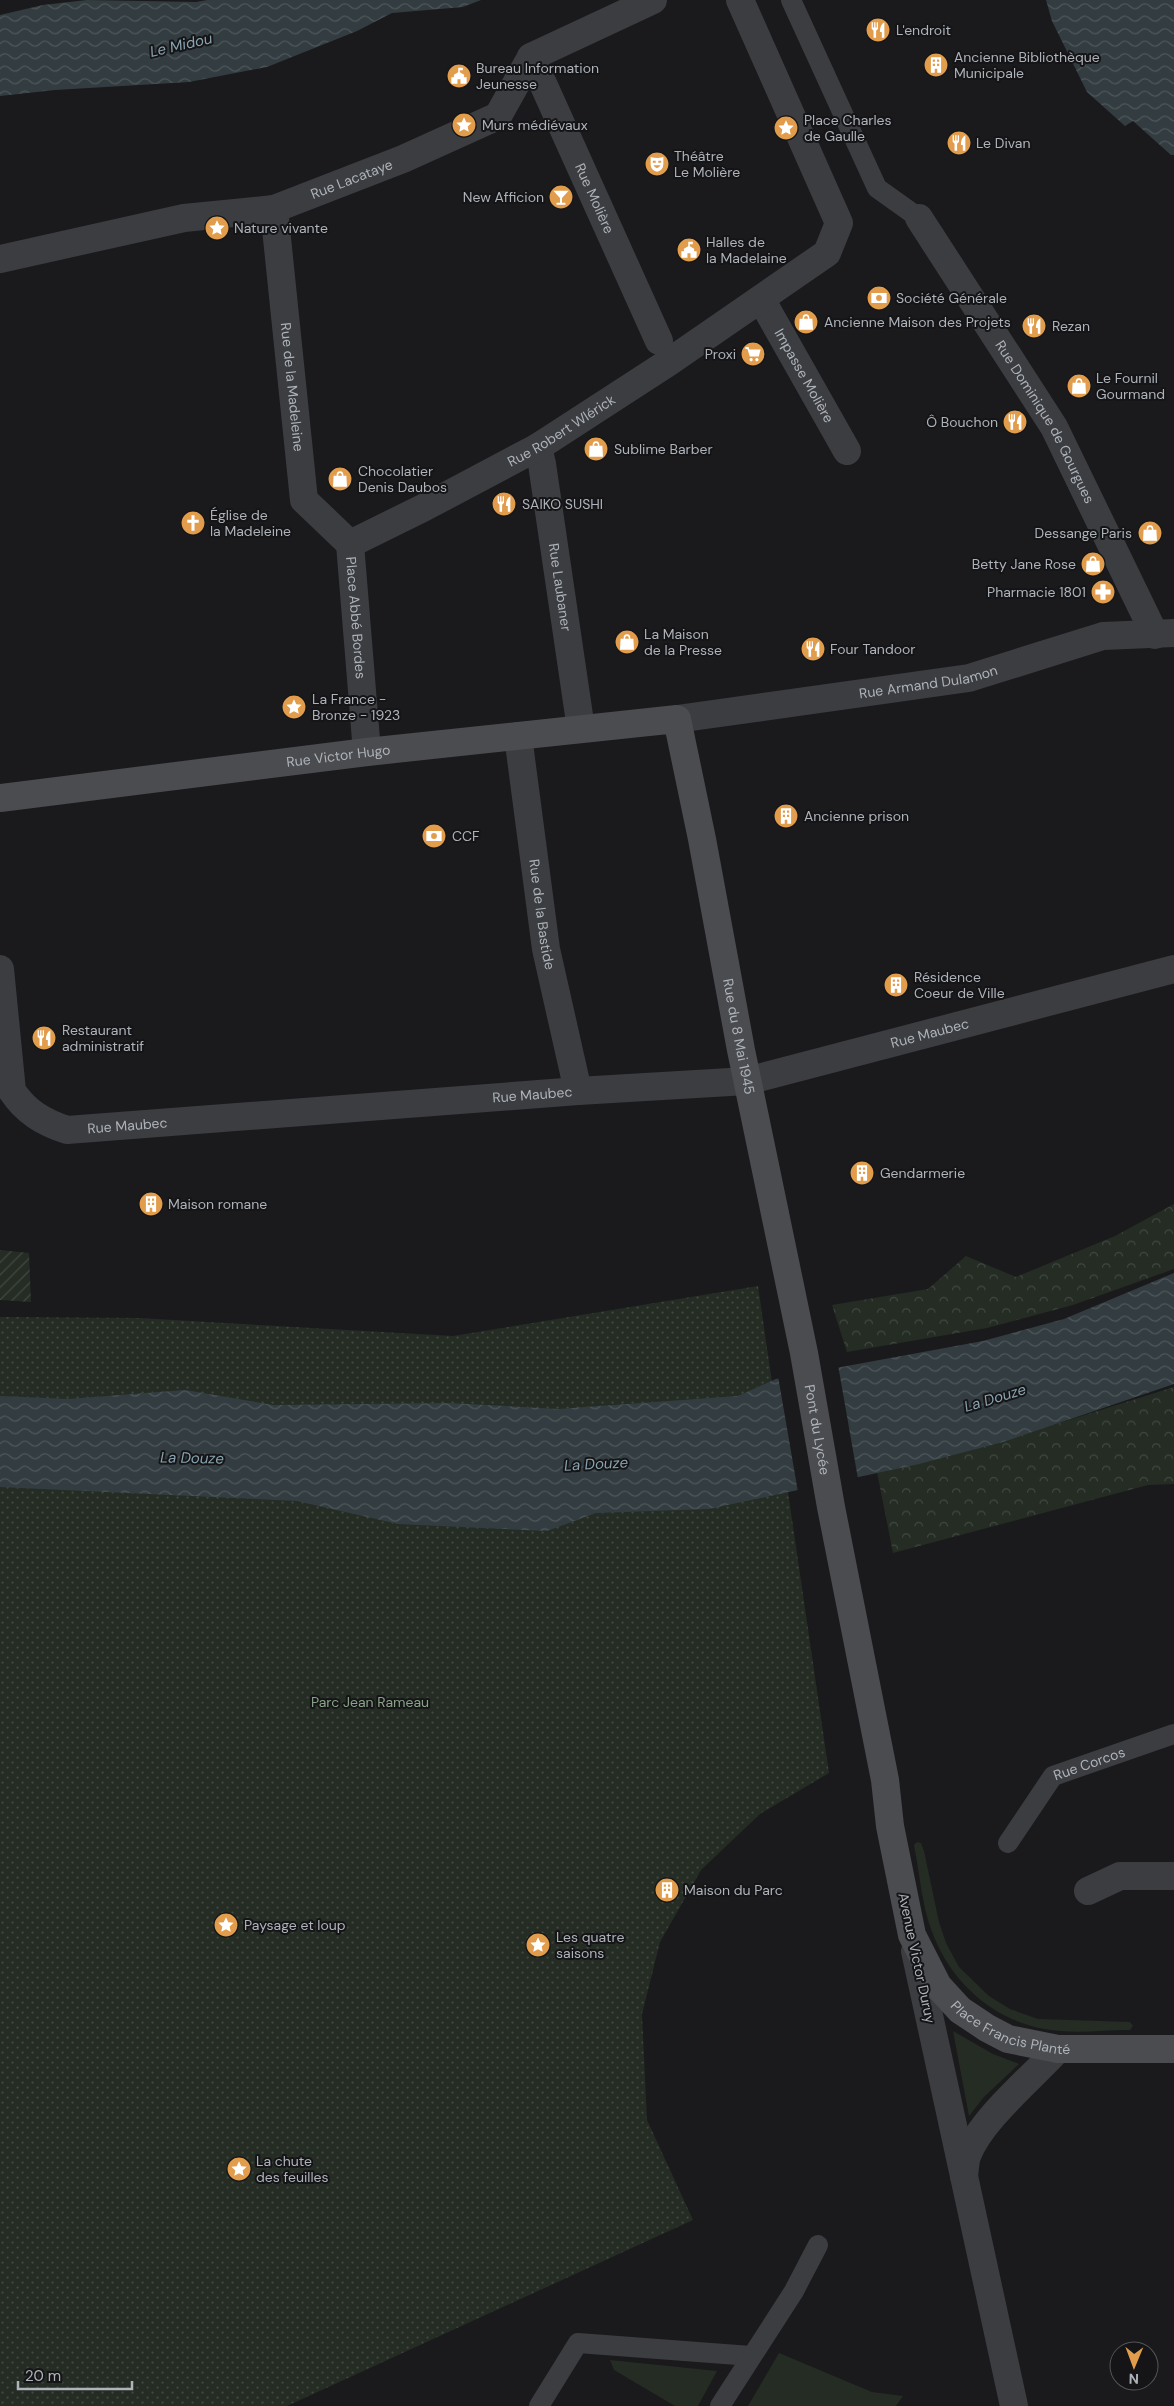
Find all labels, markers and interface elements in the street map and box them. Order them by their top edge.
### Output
restaurant icon: L'endroit [865,17,891,43]
place label: L'endroit [896,21,951,39]
water label: Le Midou [148,28,215,62]
place label: Ancienne Bibliothèque Municipale [954,48,1100,82]
building icon: Ancienne Bibliothèque Municipale [923,52,949,78]
place label: Bureau Information Jeunesse [476,59,599,93]
public building icon: Bureau Information Jeunesse [446,63,472,89]
place label: Place Charles de Gaulle [804,111,892,145]
place icon: Murs médiévaux [451,112,477,138]
place icon: Place Charles de Gaulle [773,115,799,141]
place label: Murs médiévaux [482,116,588,134]
restaurant icon: Le Divan [946,130,972,156]
place label: Le Divan [976,134,1030,152]
place label: Théâtre Le Molière [674,147,740,181]
theatre icon: Théâtre Le Molière [644,151,670,177]
street label: Rue Lacataye [308,155,395,203]
street label: Rue Molière [571,160,618,236]
bar icon: New Afficion [548,184,574,210]
place label: New Afficion [463,188,544,206]
place icon: Nature vivante [204,215,230,241]
place label: Nature vivante [234,219,328,237]
place label: Halles de la Madelaine [706,233,787,267]
public building icon: Halles de la Madelaine [676,237,702,263]
bank icon: Société Générale [866,285,892,311]
place label: Société Générale [896,289,1007,307]
shop icon: Ancienne Maison des Projets [793,309,819,335]
place label: Ancienne Maison des Projets [824,313,1011,331]
restaurant icon: Rezan [1021,313,1047,339]
place label: Rezan [1052,317,1090,335]
street label: Rue de la Madeleine [277,322,308,452]
street label: Impasse Molière [771,325,838,426]
street label: Rue Dominique de Gourgues [991,337,1099,506]
supermarket icon: Proxi [740,341,766,367]
place label: Proxi [705,345,736,363]
place label: Le Fournil Gourmand [1096,369,1165,403]
shop icon: Le Fournil Gourmand [1066,373,1092,399]
street label: Rue Robert Wlérick [504,390,619,471]
restaurant icon: Ô Bouchon [1002,409,1028,435]
place label: Ô Bouchon [926,413,998,431]
shop icon: Sublime Barber [583,436,609,462]
place label: Sublime Barber [614,440,713,458]
place label: Chocolatier Denis Daubos [358,462,447,496]
shop icon: Chocolatier Denis Daubos [327,466,353,492]
restaurant icon: SAIKO SUSHI [491,491,517,517]
place label: SAIKO SUSHI [522,495,603,513]
place label: Église de la Madeleine [210,506,291,540]
church icon: Église de la Madeleine [180,510,206,536]
shop icon: Dessange Paris [1137,520,1163,546]
place label: Dessange Paris [1035,524,1132,542]
street label: Rue Laubaner [545,542,575,632]
shop icon: Betty Jane Rose [1080,551,1106,577]
place label: Betty Jane Rose [972,555,1076,573]
street label: Place Abbé Bordes [342,556,370,680]
pharmacy icon: Pharmacie 1801 [1090,579,1116,605]
place label: Pharmacie 1801 [987,583,1086,601]
place label: La Maison de la Presse [644,625,722,659]
shop icon: La Maison de la Presse [614,629,640,655]
restaurant icon: Four Tandoor [800,636,826,662]
place label: Four Tandoor [830,640,915,658]
street label: Rue Armand Dulamon [858,661,1000,702]
place label: La France - Bronze - 1923 [312,690,400,724]
place icon: La France - Bronze - 1923 [281,694,307,720]
street label: Rue Victor Hugo [285,741,391,771]
building icon: Ancienne prison [773,803,799,829]
place label: Ancienne prison [804,807,909,825]
bank icon: CCF [421,823,447,849]
place label: CCF [452,827,480,845]
street label: Rue de la Bastide [525,858,559,971]
place label: Résidence Coeur de Ville [914,968,1005,1002]
building icon: Résidence Coeur de Ville [883,972,909,998]
street label: Rue du 8 Mai 1945 [719,977,759,1096]
street label: Rue Maubec [889,1014,971,1052]
place label: Restaurant administratif [62,1021,144,1055]
restaurant icon: Restaurant administratif [31,1025,57,1051]
street label: Rue Maubec [492,1082,573,1107]
street label: Rue Maubec [87,1113,168,1137]
building icon: Gendarmerie [849,1160,875,1186]
place label: Gendarmerie [880,1164,965,1182]
building icon: Maison romane [138,1191,164,1217]
place label: Maison romane [168,1195,267,1213]
water label: La Douze [962,1379,1029,1417]
street label: Pont du Lycée [801,1383,834,1476]
water label: La Douze [160,1447,225,1469]
water label: La Douze [564,1452,629,1476]
park label: Parc Jean Rameau [311,1693,429,1711]
street label: Rue Corcos [1051,1743,1127,1784]
building icon: Maison du Parc [654,1877,680,1903]
place label: Maison du Parc [684,1881,783,1899]
street label: Avenue Victor Duruy [894,1891,940,2025]
place icon: Paysage et loup [213,1912,239,1938]
place label: Paysage et loup [244,1916,346,1934]
place label: Les quatre saisons [556,1928,624,1962]
place icon: Les quatre saisons [525,1932,551,1958]
street label: Place Francis Planté [947,1997,1070,2058]
place label: La chute des feuilles [256,2152,329,2186]
place icon: La chute des feuilles [226,2156,252,2182]
north arrow [1109,2341,1159,2391]
scale bar [18,2358,131,2390]
text: 20 m [25,2366,61,2386]
text: N [1129,2370,1139,2388]

